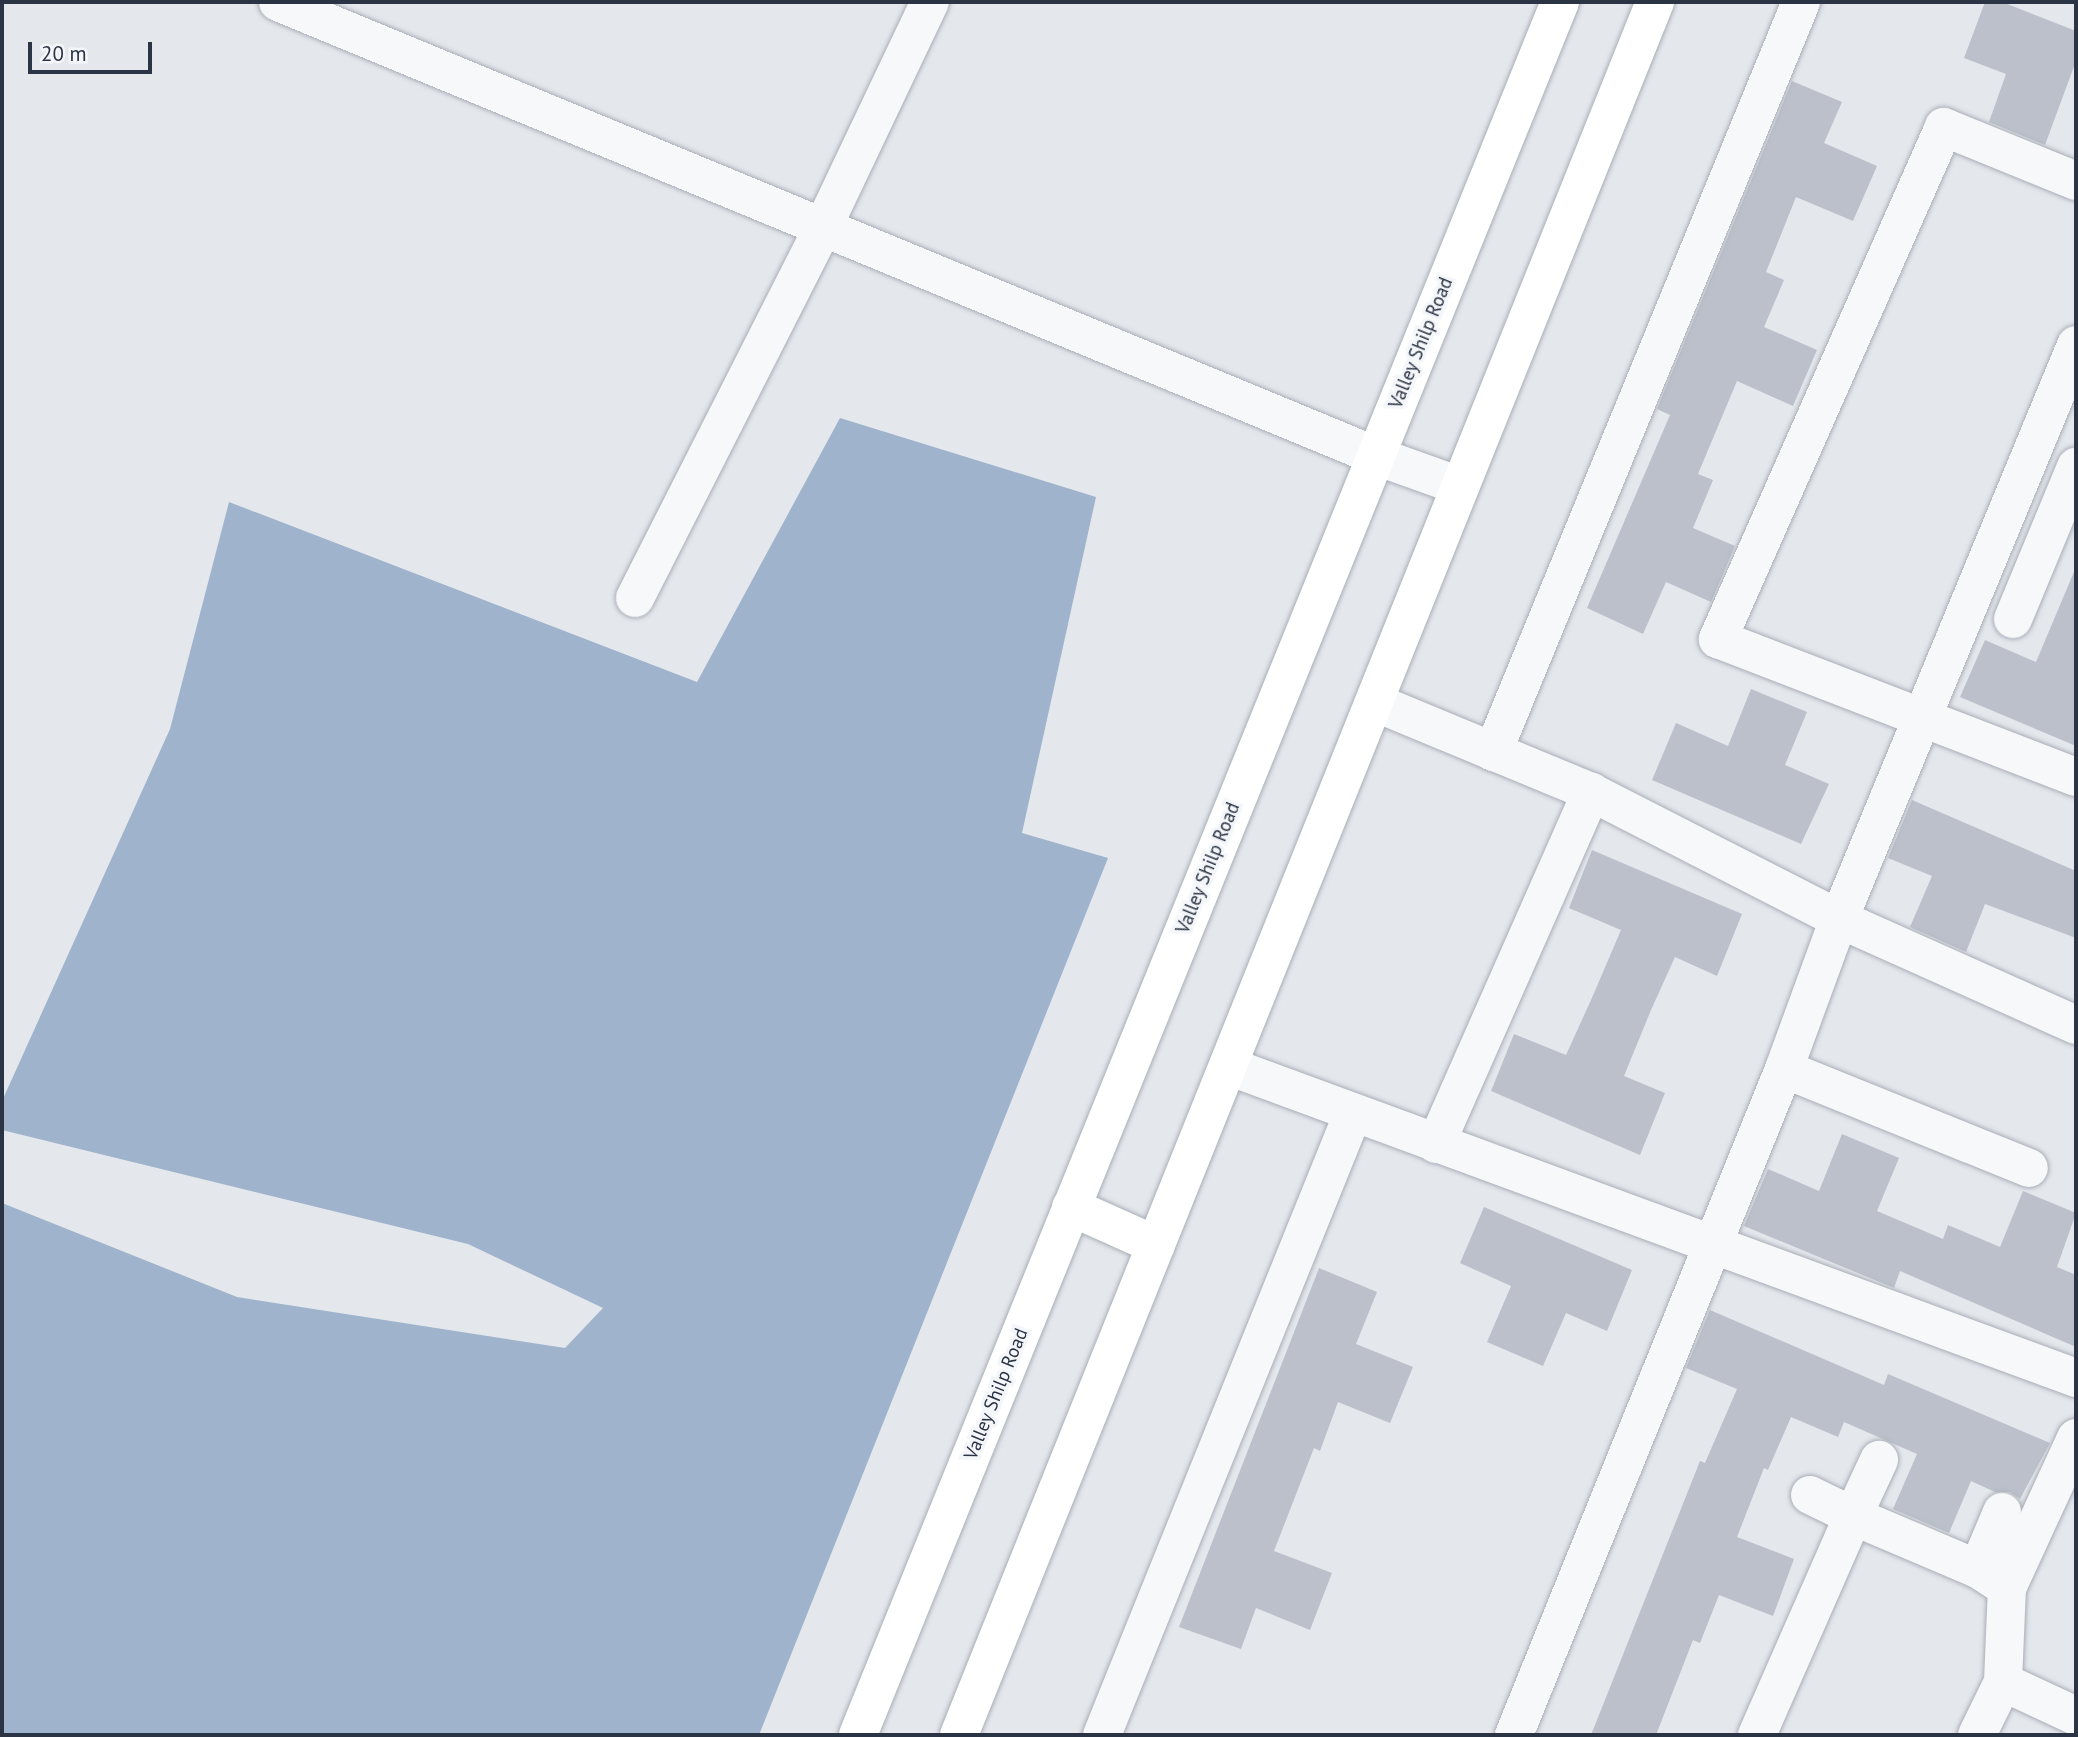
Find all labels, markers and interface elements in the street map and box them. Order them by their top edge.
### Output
scale bar [32,28,156,72]
text: 20 m [41,40,87,67]
street label: Valley Shilp Road [1384,274,1458,412]
street label: Valley Shilp Road [1171,799,1245,937]
street label: Valley Shilp Road [959,1325,1033,1463]

